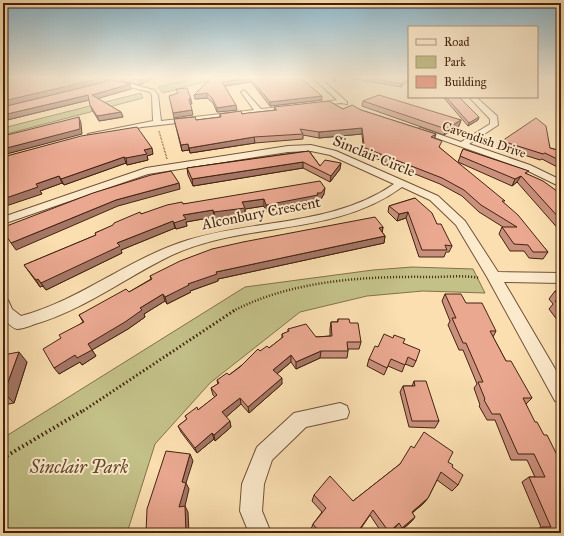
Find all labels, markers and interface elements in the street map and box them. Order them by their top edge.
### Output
legend [408,26,538,98]
text: Road [444,35,470,49]
text: Park [444,55,466,69]
text: Building [444,75,487,90]
street label: Cavendish Drive [440,118,529,162]
street label: Sinclair Circle [330,131,418,181]
street label: Alconbury Crescent [199,193,323,234]
park label: Sinclair Park [29,456,128,478]

